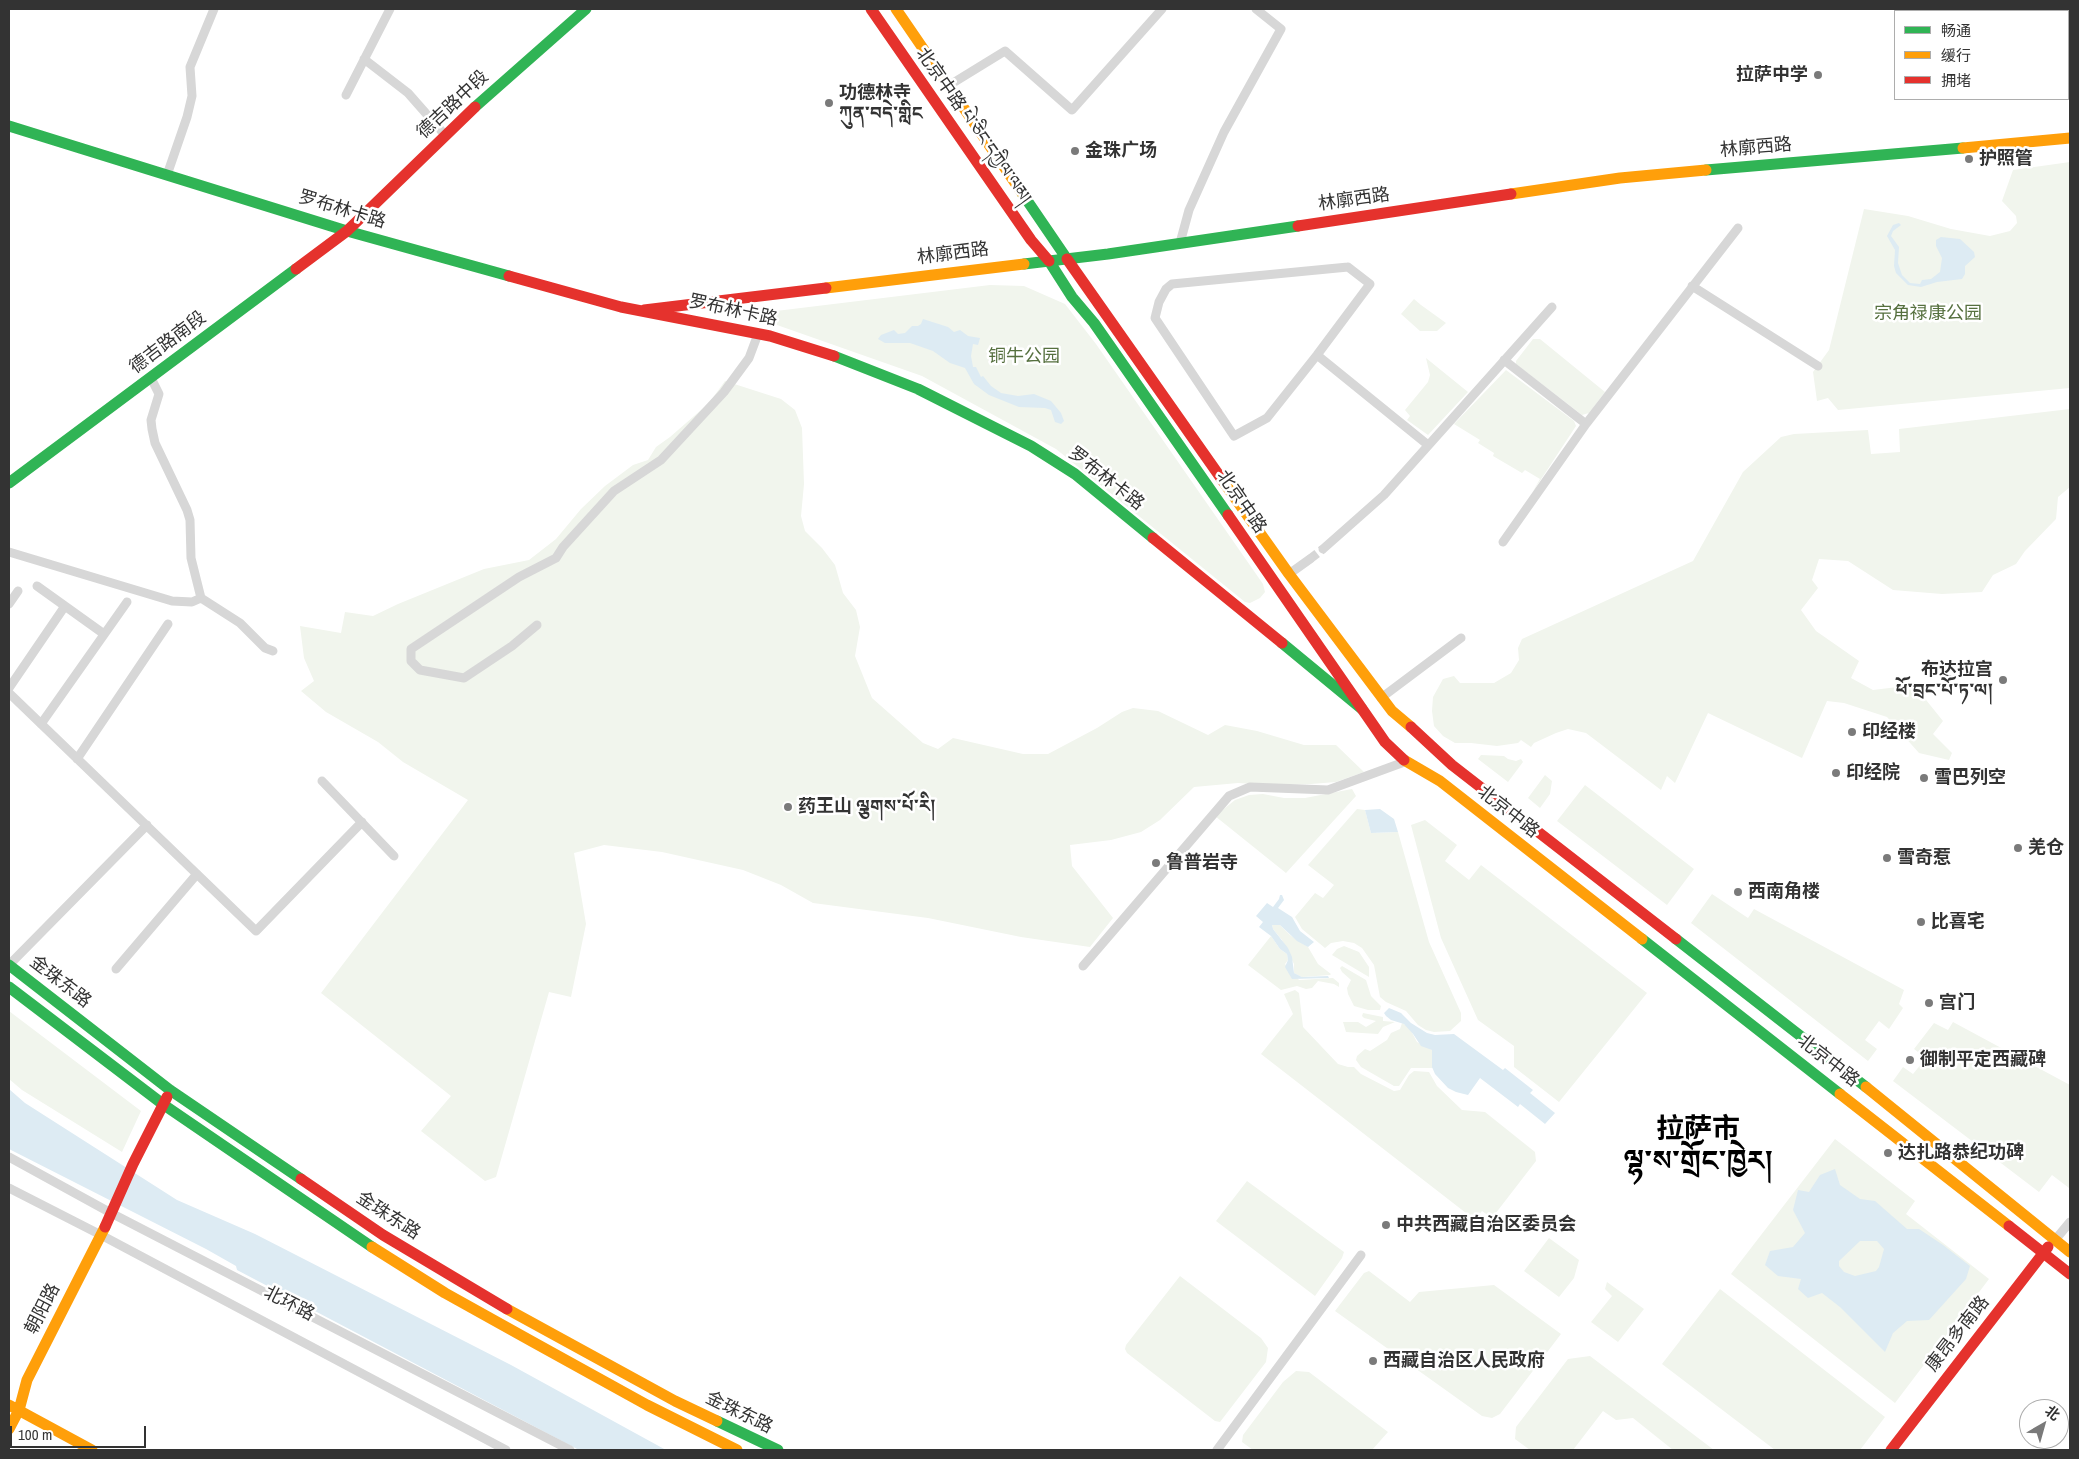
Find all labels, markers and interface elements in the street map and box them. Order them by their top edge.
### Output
legend [1894,10,2069,100]
text: 畅通 [1941,20,1971,41]
street label: 北京中路 པེ་ཅིང་དཀྱིལ་ལམ། [911,44,1035,208]
text: 缓行 [1941,45,1971,66]
place label: 拉萨中学 [1736,64,1808,86]
street label: 德吉路中段 [413,66,493,144]
marker: 拉萨中学 [1812,69,1824,81]
text: 拥堵 [1941,70,1971,91]
place label: 功德林寺 ཀུན་བདེ་གླིང [839,82,923,125]
marker: 功德林寺 ཀུན་བདེ་གླིང [823,97,835,109]
street label: 林廓西路 [1719,134,1793,162]
place label: 金珠广场 [1085,140,1157,162]
marker: 金珠广场 [1069,145,1081,157]
place label: 护照管 [1979,148,2033,170]
marker: 护照管 [1963,153,1975,165]
street label: 林廓西路 [1317,184,1391,216]
street label: 罗布林卡路 [296,187,388,233]
street label: 林廓西路 [916,239,990,269]
street label: 罗布林卡路 [687,291,779,331]
park label: 宗角禄康公园 [1874,303,1982,325]
street label: 德吉路南段 [126,307,210,379]
park label: 铜牛公园 [988,346,1060,368]
street label: 罗布林卡路 [1064,443,1148,515]
street label: 北京中路 [1212,466,1270,538]
place label: 布达拉宫 ཕོ་བྲང་པོ་ཏ་ལ། [1895,659,1993,702]
marker: 布达拉宫 ཕོ་བྲང་པོ་ཏ་ལ། [1997,674,2009,686]
place label: 印经楼 [1862,721,1916,743]
marker: 印经楼 [1846,726,1858,738]
place label: 印经院 [1846,762,1900,784]
marker: 印经院 [1830,767,1842,779]
place label: 雪巴列空 [1934,767,2006,789]
marker: 雪巴列空 [1918,772,1930,784]
street label: 北京中路 [1473,781,1543,843]
place label: 药王山 ལྕགས་པོ་རི། [798,796,935,818]
marker: 药王山 ལྕགས་པོ་རི། [782,801,794,813]
place label: 羌仓 [2028,837,2064,859]
marker: 羌仓 [2012,842,2024,854]
place label: 雪奇惹 [1897,847,1951,869]
place label: 鲁普岩寺 [1166,852,1238,874]
marker: 雪奇惹 [1881,852,1893,864]
marker: 鲁普岩寺 [1150,857,1162,869]
place label: 西南角楼 [1748,881,1820,903]
marker: 西南角楼 [1732,886,1744,898]
place label: 比喜宅 [1931,911,1985,933]
marker: 比喜宅 [1915,916,1927,928]
street label: 金珠东路 [25,951,95,1013]
place label: 宫门 [1939,992,1975,1014]
marker: 宫门 [1923,997,1935,1009]
street label: 北京中路 [1793,1030,1863,1092]
place label: 御制平定西藏碑 [1920,1049,2046,1071]
marker: 御制平定西藏碑 [1904,1054,1916,1066]
district label: 拉萨市 ལྷ་ས་གྲོང་ཁྱེར། [1623,1113,1773,1179]
place label: 达扎路恭纪功碑 [1898,1142,2024,1164]
marker: 达扎路恭纪功碑 [1882,1147,1894,1159]
street label: 金珠东路 [352,1187,424,1245]
place label: 中共西藏自治区委员会 [1396,1214,1576,1236]
marker: 中共西藏自治区委员会 [1380,1219,1392,1231]
street label: 朝阳路 [21,1280,65,1338]
street label: 北环路 [260,1282,318,1326]
street label: 康昂多南路 [1922,1292,1994,1376]
place label: 西藏自治区人民政府 [1383,1350,1545,1372]
marker: 西藏自治区人民政府 [1367,1355,1379,1367]
street label: 金珠东路 [702,1388,776,1438]
north arrow [2019,1399,2069,1449]
text: 北 [2042,1402,2064,1424]
scale bar [12,1416,149,1448]
text: 100 m [18,1424,52,1445]

